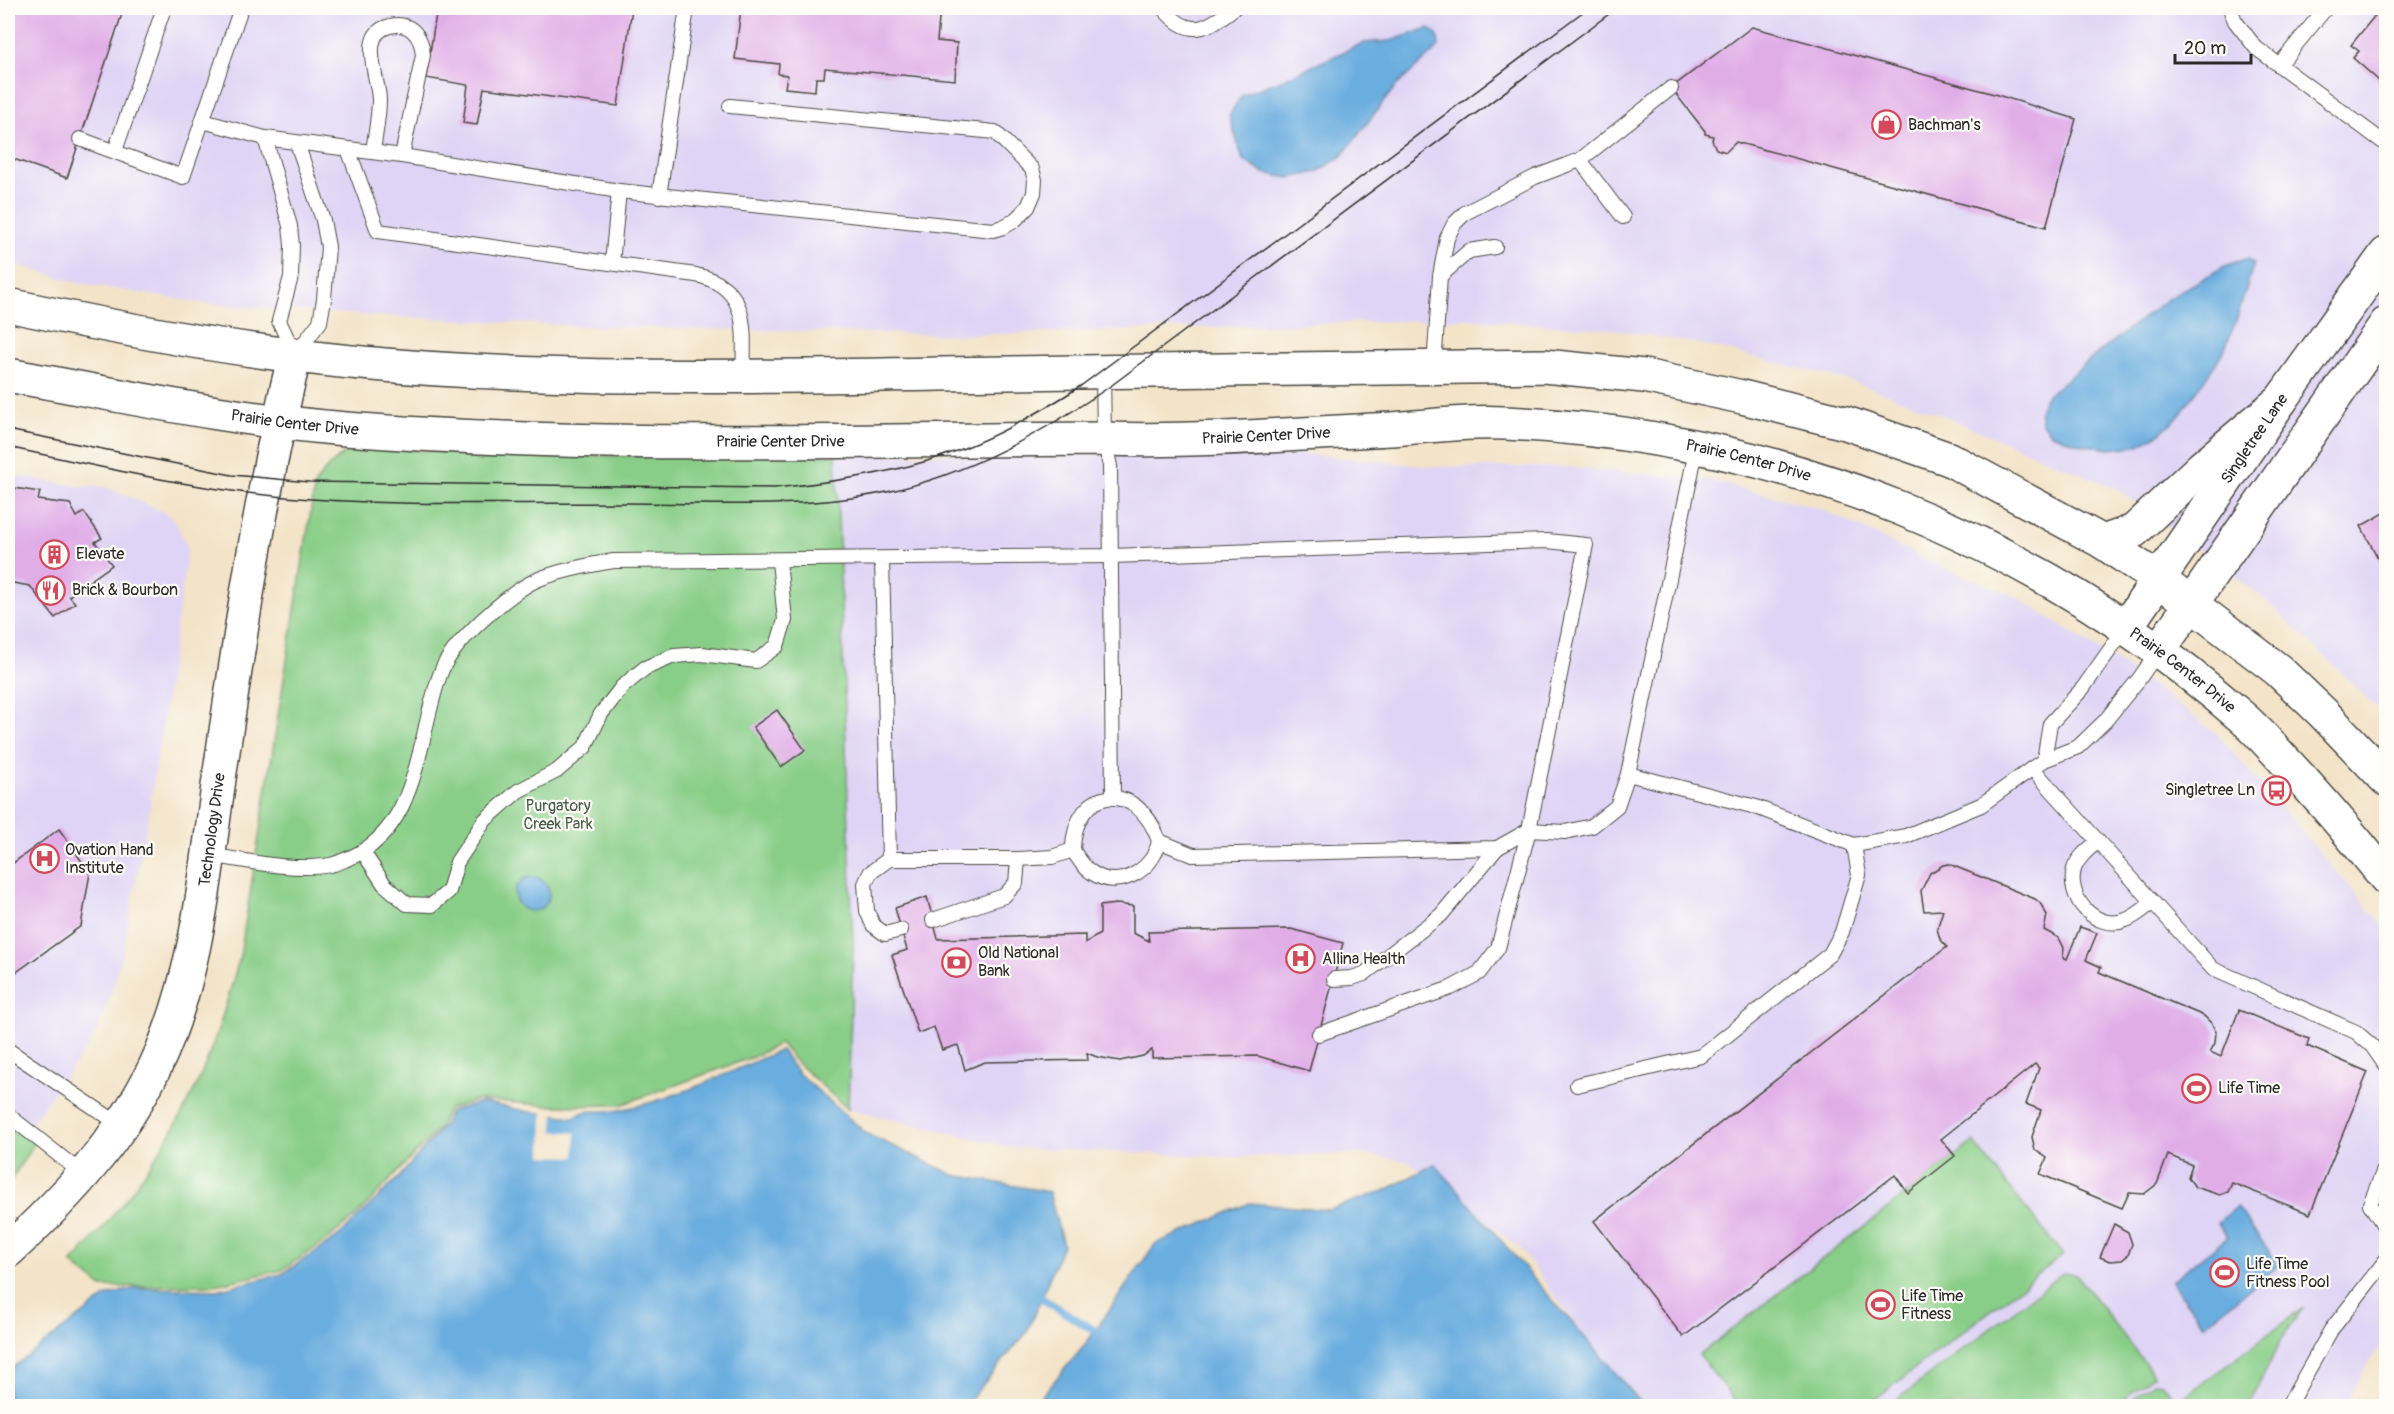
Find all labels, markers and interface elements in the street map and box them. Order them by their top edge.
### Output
scale bar [2175,27,2252,65]
text: 20 m [2184,37,2226,60]
shop icon: Bachman's [1871,109,1903,141]
place label: Bachman's [1908,115,1981,135]
street label: Singletree Lane [2217,390,2292,488]
street label: Prairie Center Drive [230,405,360,440]
street label: Prairie Center Drive [1202,422,1331,449]
street label: Prairie Center Drive [716,431,845,452]
street label: Prairie Center Drive [1684,435,1814,486]
building icon: Elevate [39,538,71,570]
place label: Elevate [76,544,125,564]
restaurant icon: Brick & Bourbon [35,574,67,606]
place label: Brick & Bourbon [72,580,178,600]
street label: Prairie Center Drive [2125,623,2240,717]
street label: Technology Drive [194,772,230,888]
bus stop icon: Singletree Ln [2260,774,2292,806]
place label: Singletree Ln [2165,780,2255,800]
park label: Purgatory Creek Park [523,796,593,834]
place label: Ovation Hand Institute [65,840,154,878]
hospital icon: Ovation Hand Institute [28,843,60,875]
place label: Old National Bank [978,943,1059,981]
hospital icon: Allina Health [1285,943,1317,975]
bank icon: Old National Bank [941,946,973,978]
place label: Allina Health [1322,949,1405,969]
sports icon: Life Time [2181,1072,2213,1104]
place label: Life Time [2218,1078,2280,1098]
place label: Life Time Fitness Pool [2246,1254,2329,1292]
sports icon: Life Time Fitness Pool [2209,1257,2241,1289]
place label: Life Time Fitness [1901,1286,1963,1324]
sports icon: Life Time Fitness [1864,1289,1896,1321]

